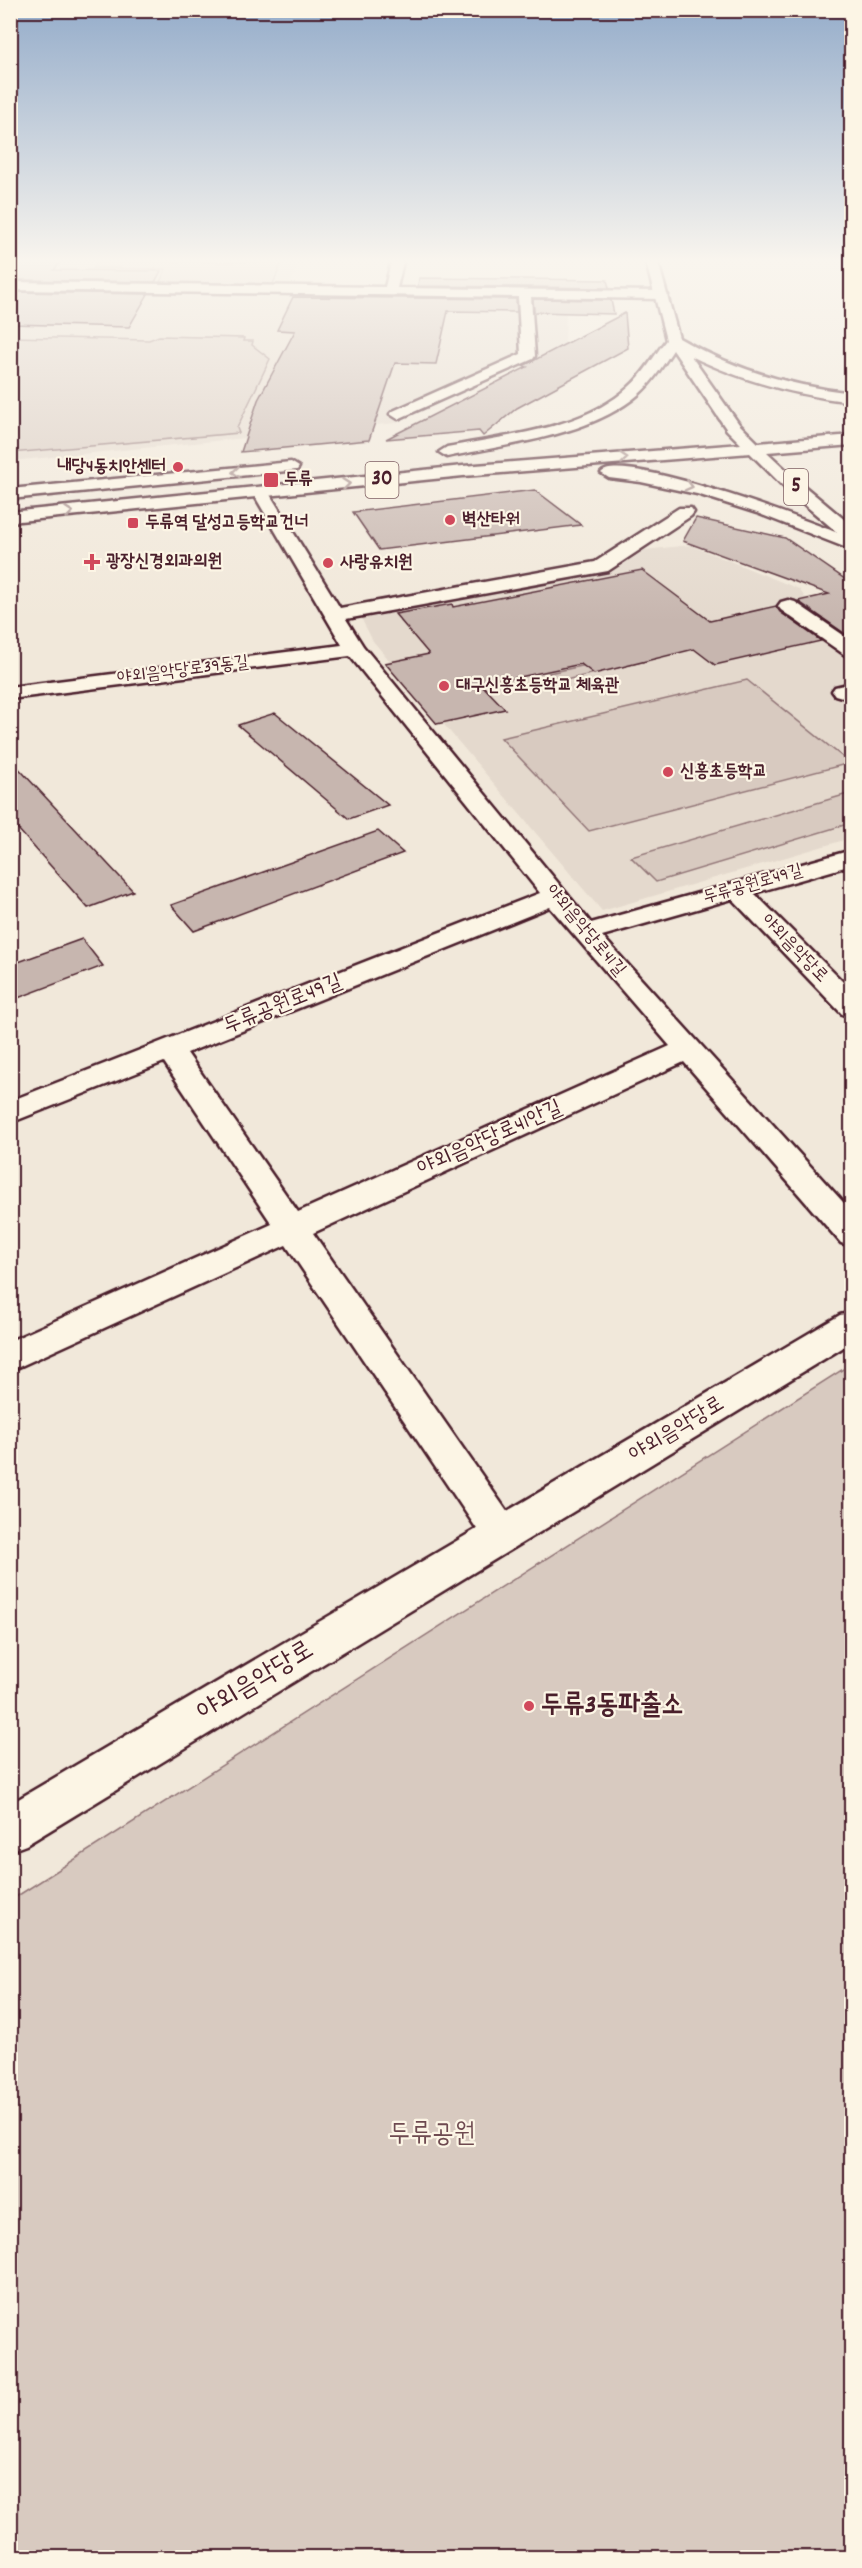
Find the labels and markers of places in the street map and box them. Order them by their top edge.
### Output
place label: 내당4동치안센터 [57,455,166,480]
marker: 내당4동치안센터 [171,460,185,474]
place label: 두류 [284,468,313,493]
marker: 두류 [262,471,280,489]
place label: 벽산타워 [462,508,520,533]
place label: 두류역 달성고등학교건너 [145,511,308,536]
marker: 벽산타워 [443,513,457,527]
marker: 두류역 달성고등학교건너 [126,516,140,530]
place label: 광장신경외과의원 [106,550,222,575]
place label: 사랑유치원 [340,551,412,576]
marker: 광장신경외과의원 [83,553,101,571]
marker: 사랑유치원 [321,556,335,570]
place label: 대구신흥초등학교 체육관 [456,674,620,699]
marker: 대구신흥초등학교 체육관 [437,679,451,693]
place label: 신흥초등학교 [680,760,767,785]
marker: 신흥초등학교 [661,765,675,779]
place label: 두류3동파출소 [541,1687,683,1726]
marker: 두류3동파출소 [522,1699,536,1713]

